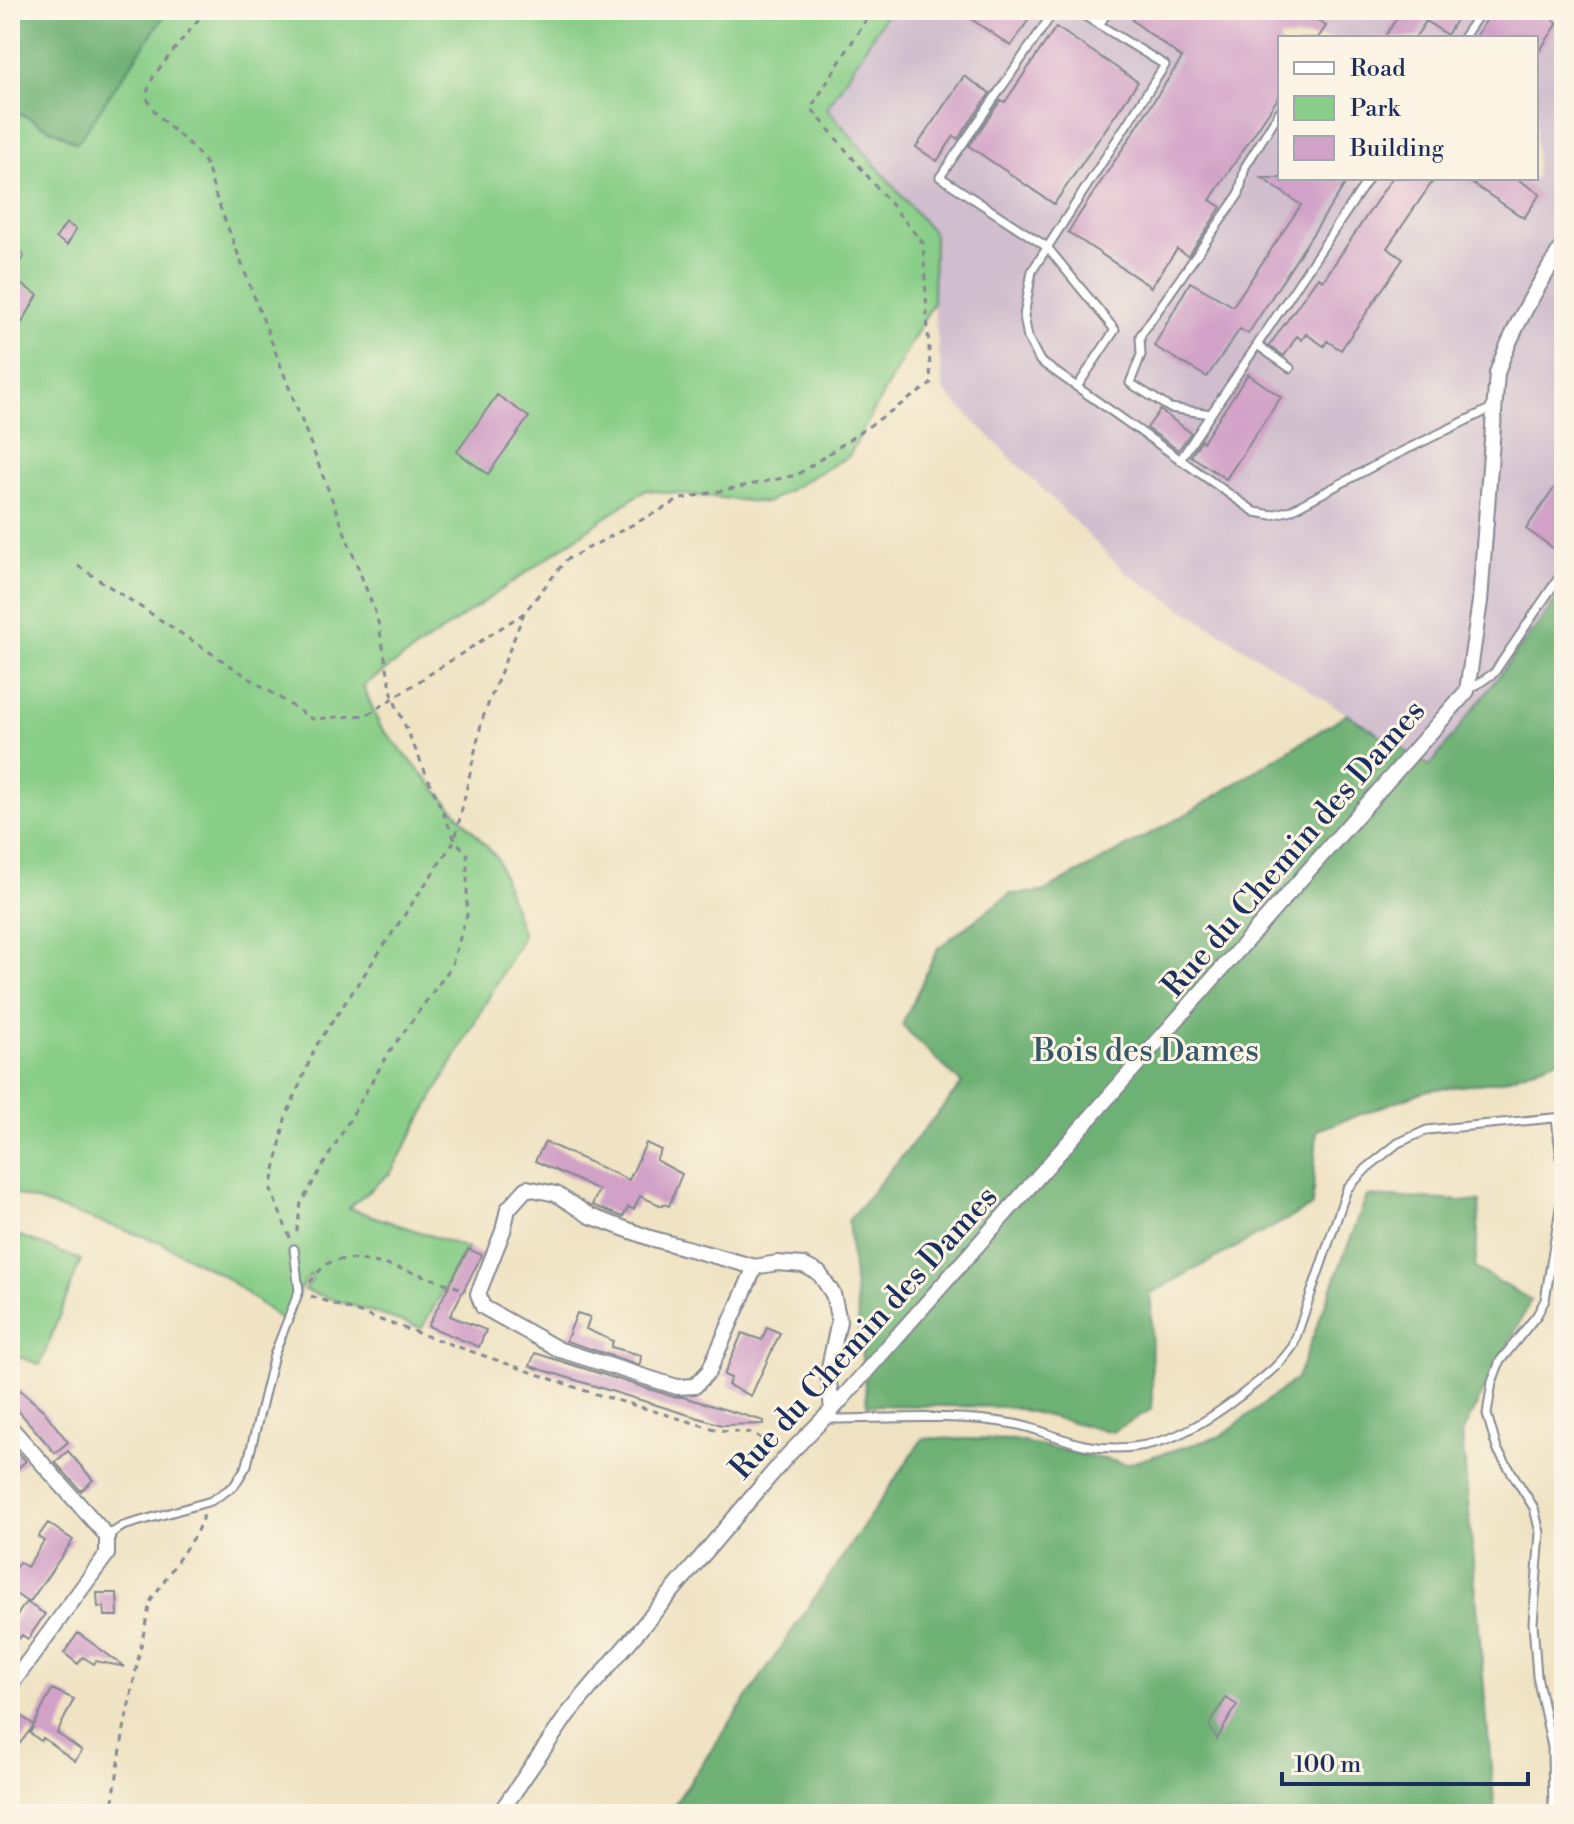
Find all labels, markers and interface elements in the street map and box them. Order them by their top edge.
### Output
legend [1278,36,1538,180]
text: Road [1350,54,1406,84]
text: Park [1350,94,1401,124]
text: Building [1349,134,1444,164]
street label: Rue du Chemin des Dames [1153,691,1434,1006]
park label: Bois des Dames [1032,1031,1259,1071]
street label: Rue du Chemin des Dames [721,1177,1006,1488]
scale bar [1282,1736,1528,1786]
text: 100 m [1294,1750,1361,1780]

